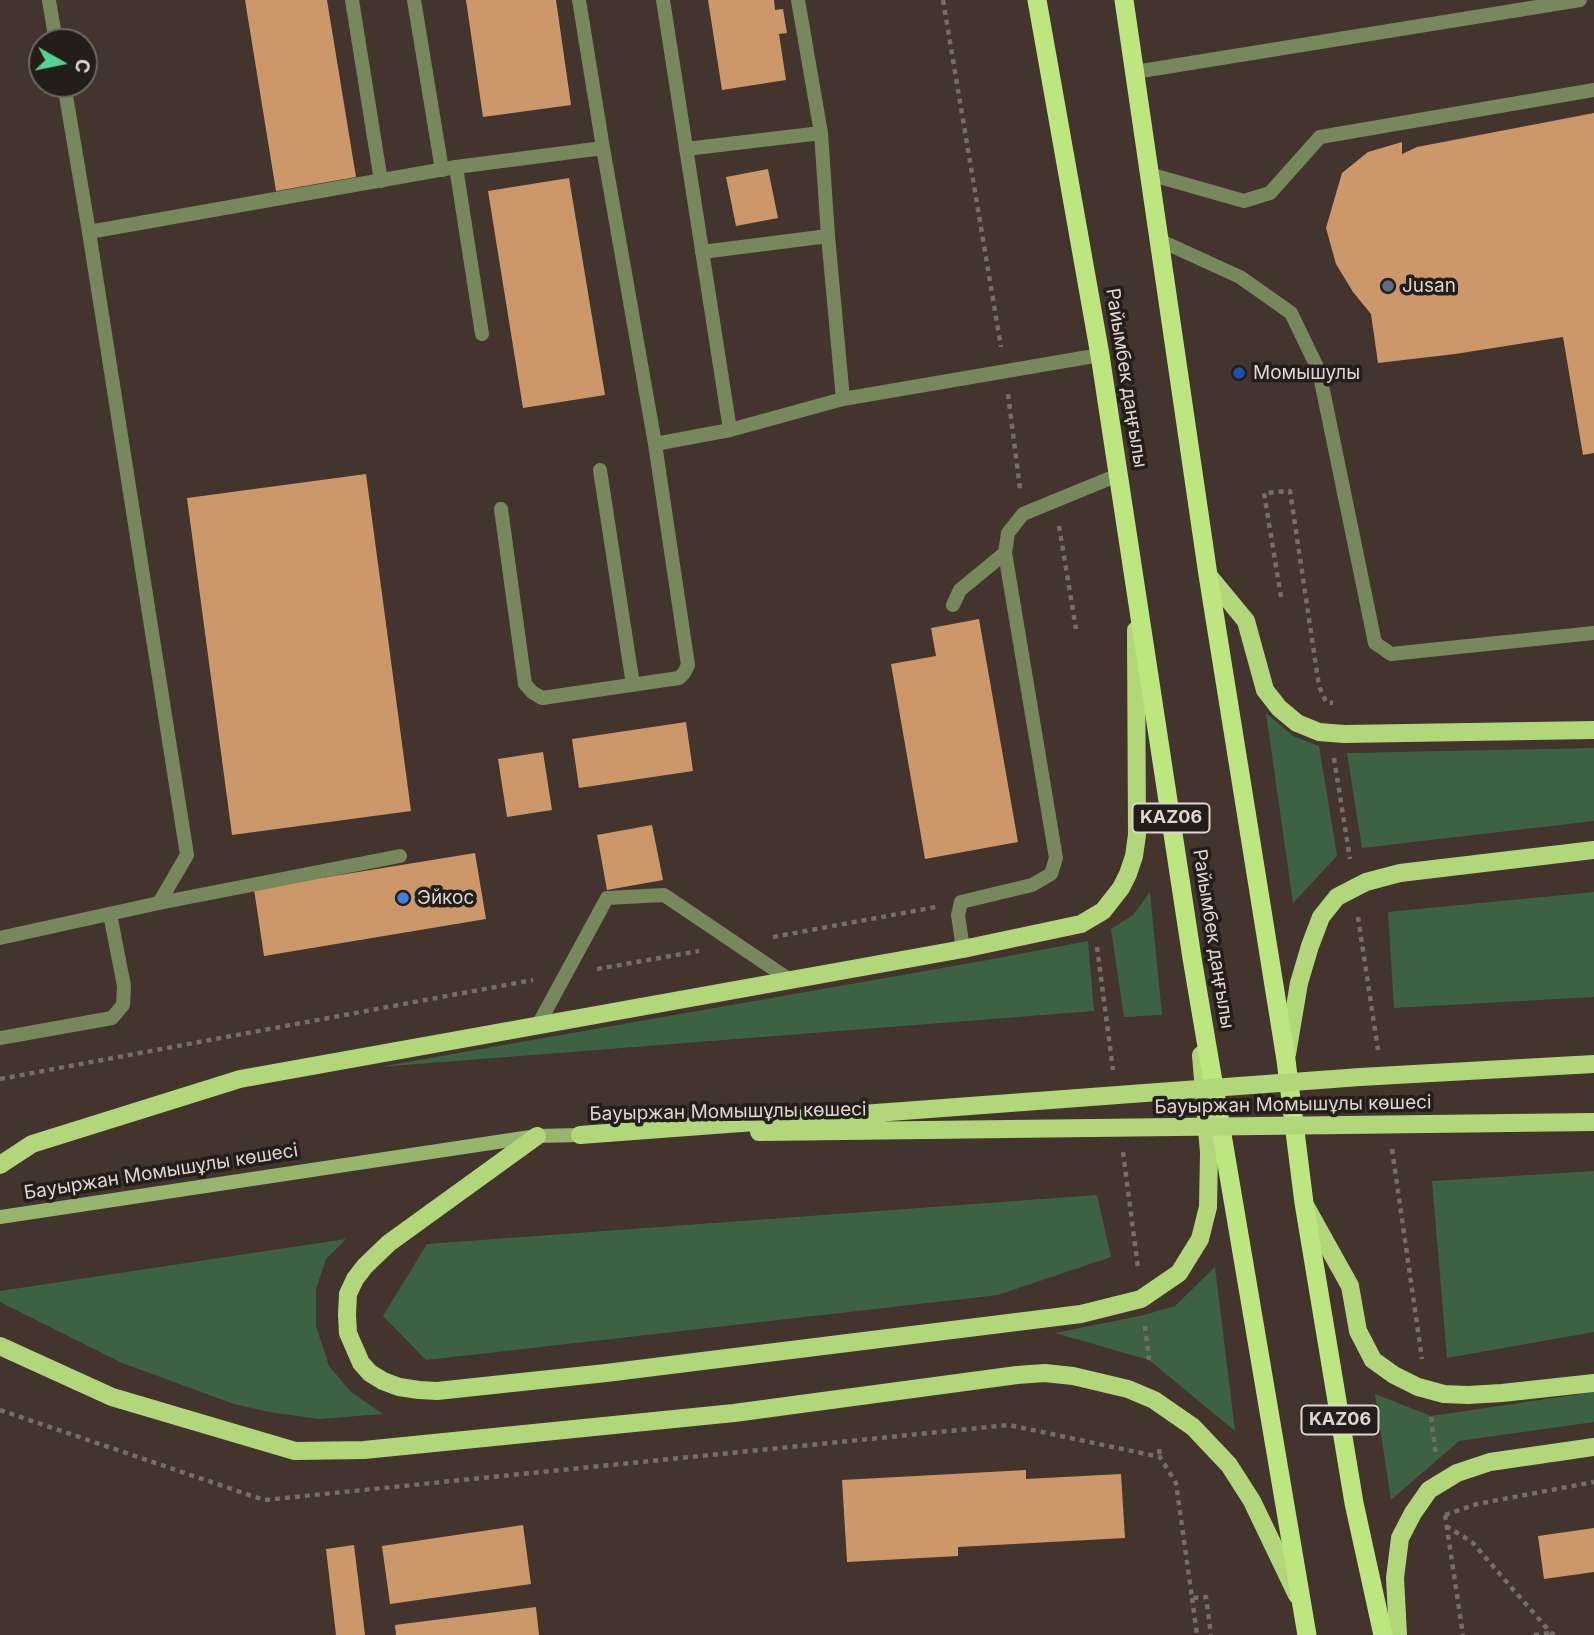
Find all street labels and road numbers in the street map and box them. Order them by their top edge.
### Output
street label: Райымбек даңғылы [1101,286,1151,470]
road number: KАZ06 [1132,804,1210,832]
street label: Райымбек даңғылы [1188,847,1238,1031]
street label: Бауыржан Момышұлы көшесі [1154,1091,1432,1119]
street label: Бауыржан Момышұлы көшесі [589,1098,867,1126]
street label: Бауыржан Момышұлы көшесі [22,1139,300,1205]
road number: KАZ06 [1302,1406,1378,1434]

